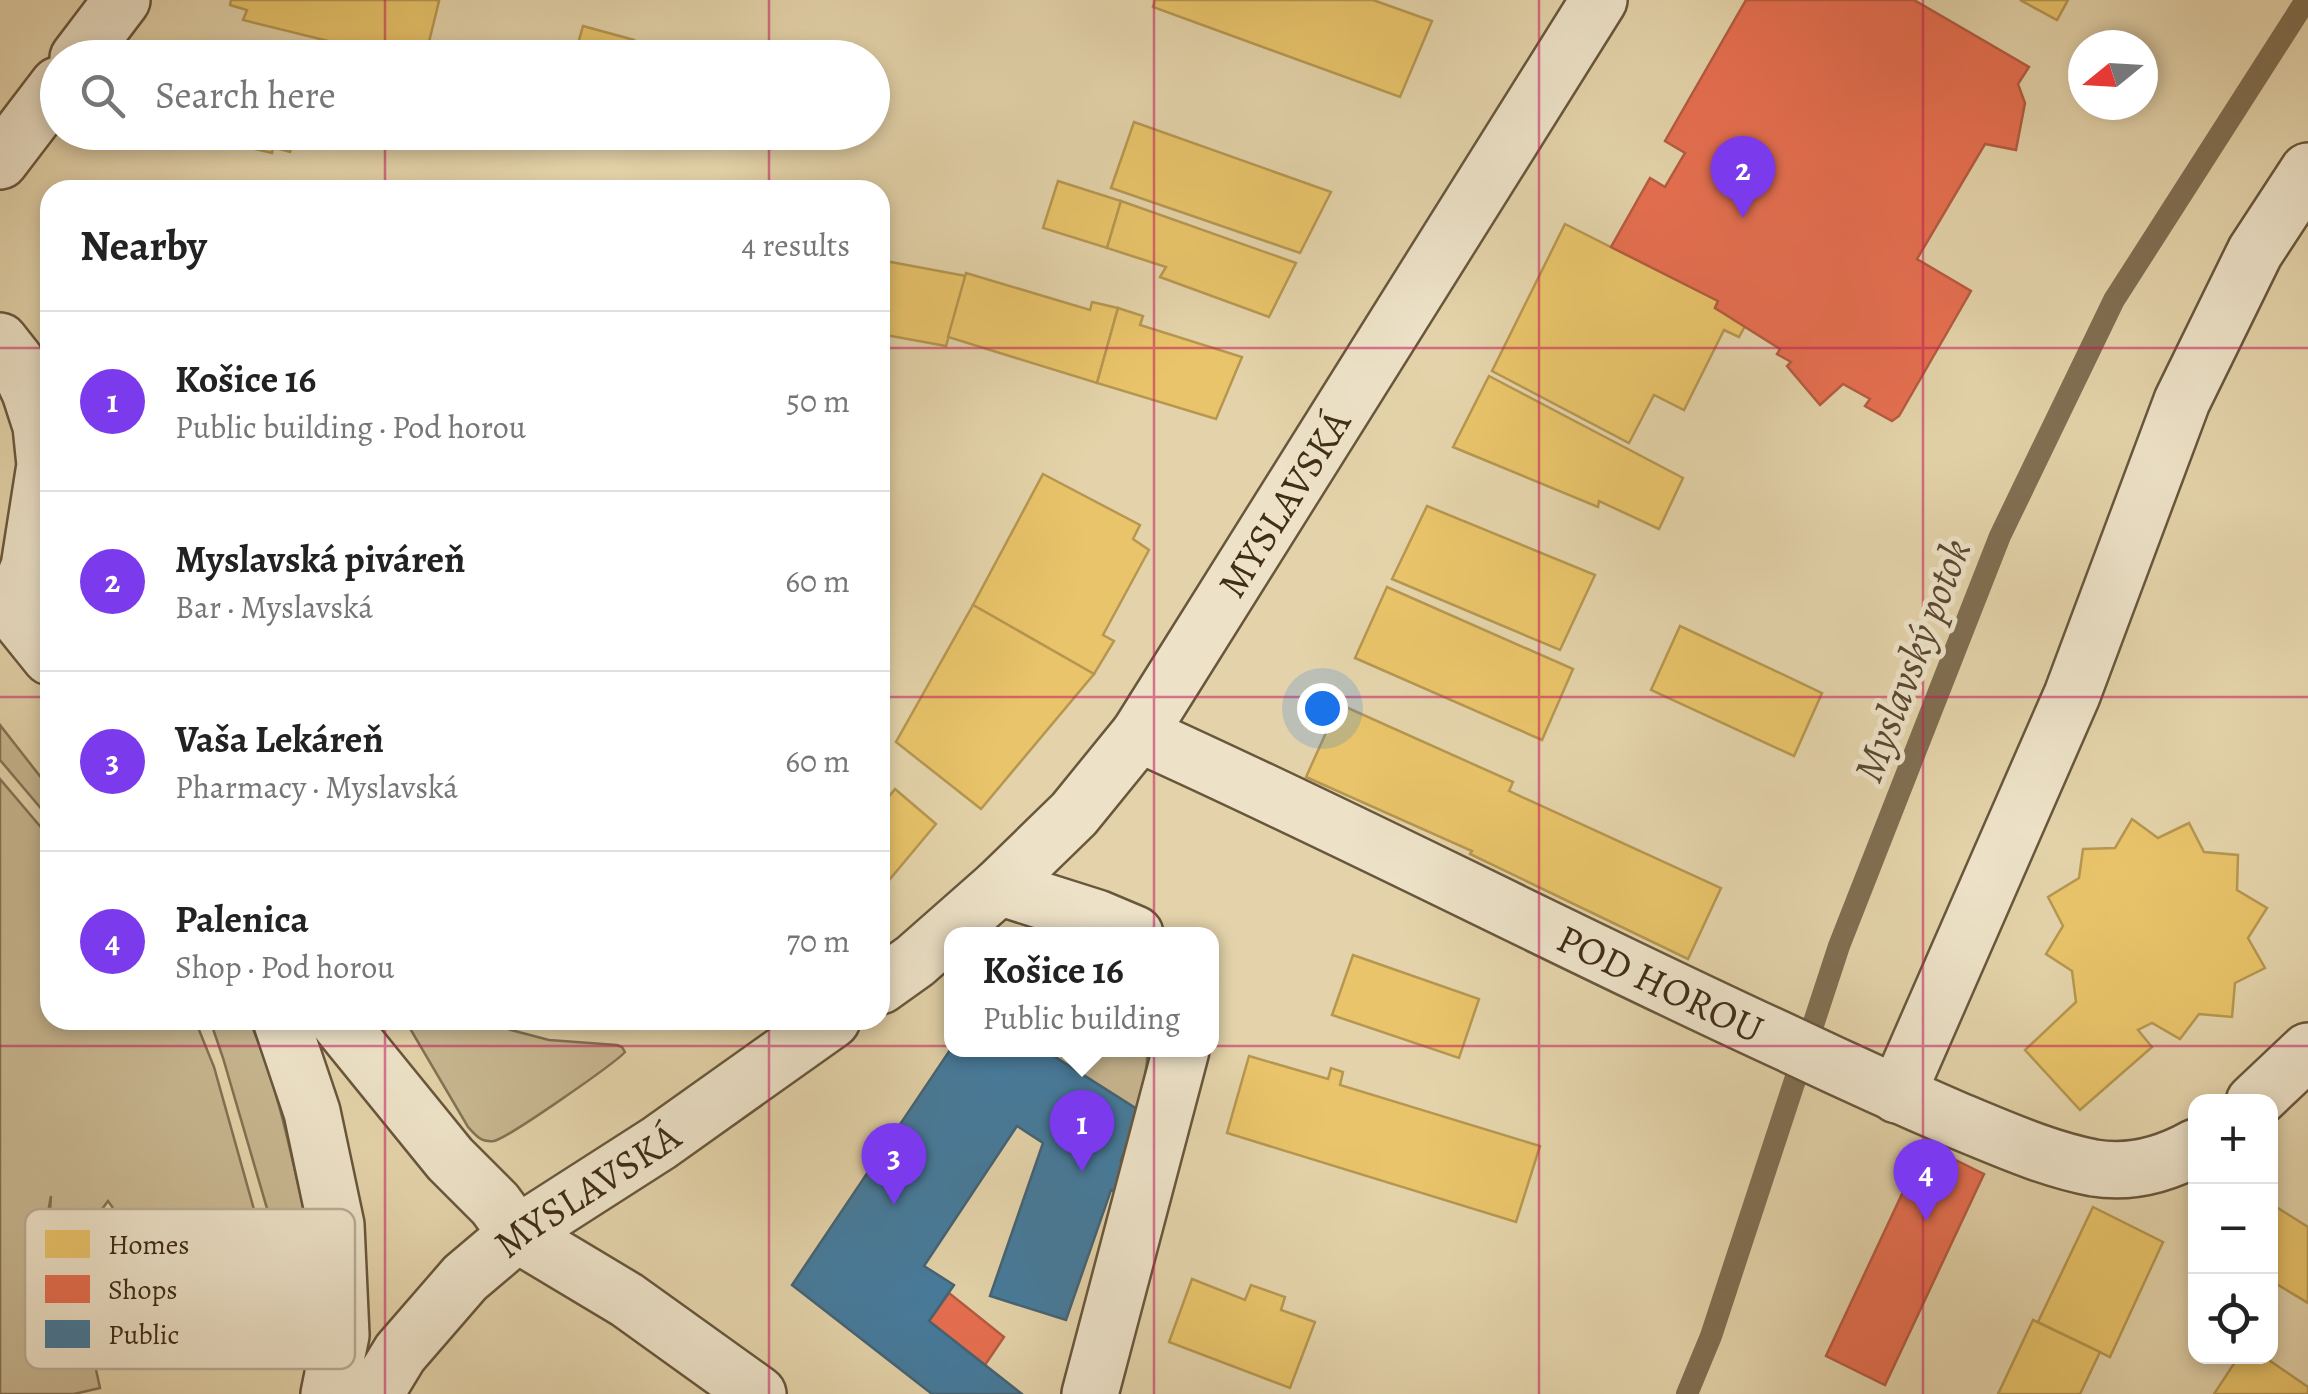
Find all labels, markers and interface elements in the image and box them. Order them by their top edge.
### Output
north arrow [2068,30,2158,120]
search box [40,40,890,150]
icon: search [75,68,130,123]
text: Search here [155,69,336,121]
pin: 2 [1710,136,1776,218]
text: Nearby [80,217,207,274]
text: 4 results [741,223,850,267]
text: Košice 16 [175,353,316,405]
text: 1 [107,379,118,423]
text: 50 m [786,379,850,423]
street label: MYSLAVSKÁ [1204,399,1364,608]
text: Public building · Pod horou [175,405,526,449]
water label: Myslavský potok [1839,531,1984,790]
text: Myslavská piváreň [175,533,466,585]
text: 2 [105,559,120,603]
text: 60 m [785,559,850,603]
text: Bar · Myslavská [175,585,373,629]
your location [1297,683,1348,734]
text: Vaša Lekáreň [175,713,384,765]
text: 3 [106,739,119,783]
text: 60 m [785,739,850,783]
text: Pharmacy · Myslavská [175,765,458,809]
text: Palenica [175,893,309,945]
street label: POD HOROU [1548,911,1772,1056]
text: 4 [105,919,120,963]
text: 70 m [787,919,850,963]
popup [944,927,1219,1057]
text: Košice 16 [982,944,1124,996]
text: Shop · Pod horou [175,945,394,989]
text: Public building [982,996,1181,1040]
pin: 1 [1050,1090,1114,1172]
map controls [2188,1094,2278,1364]
button: + [2188,1094,2278,1184]
street label: MYSLAVSKÁ [482,1109,692,1271]
pin: 3 [862,1122,926,1205]
pin: 4 [1894,1138,1958,1221]
button: − [2188,1184,2278,1274]
legend [25,1209,355,1369]
text: Homes [108,1226,190,1264]
text: Shops [108,1271,178,1309]
button: locate [2188,1274,2278,1364]
text: Public [108,1316,179,1354]

